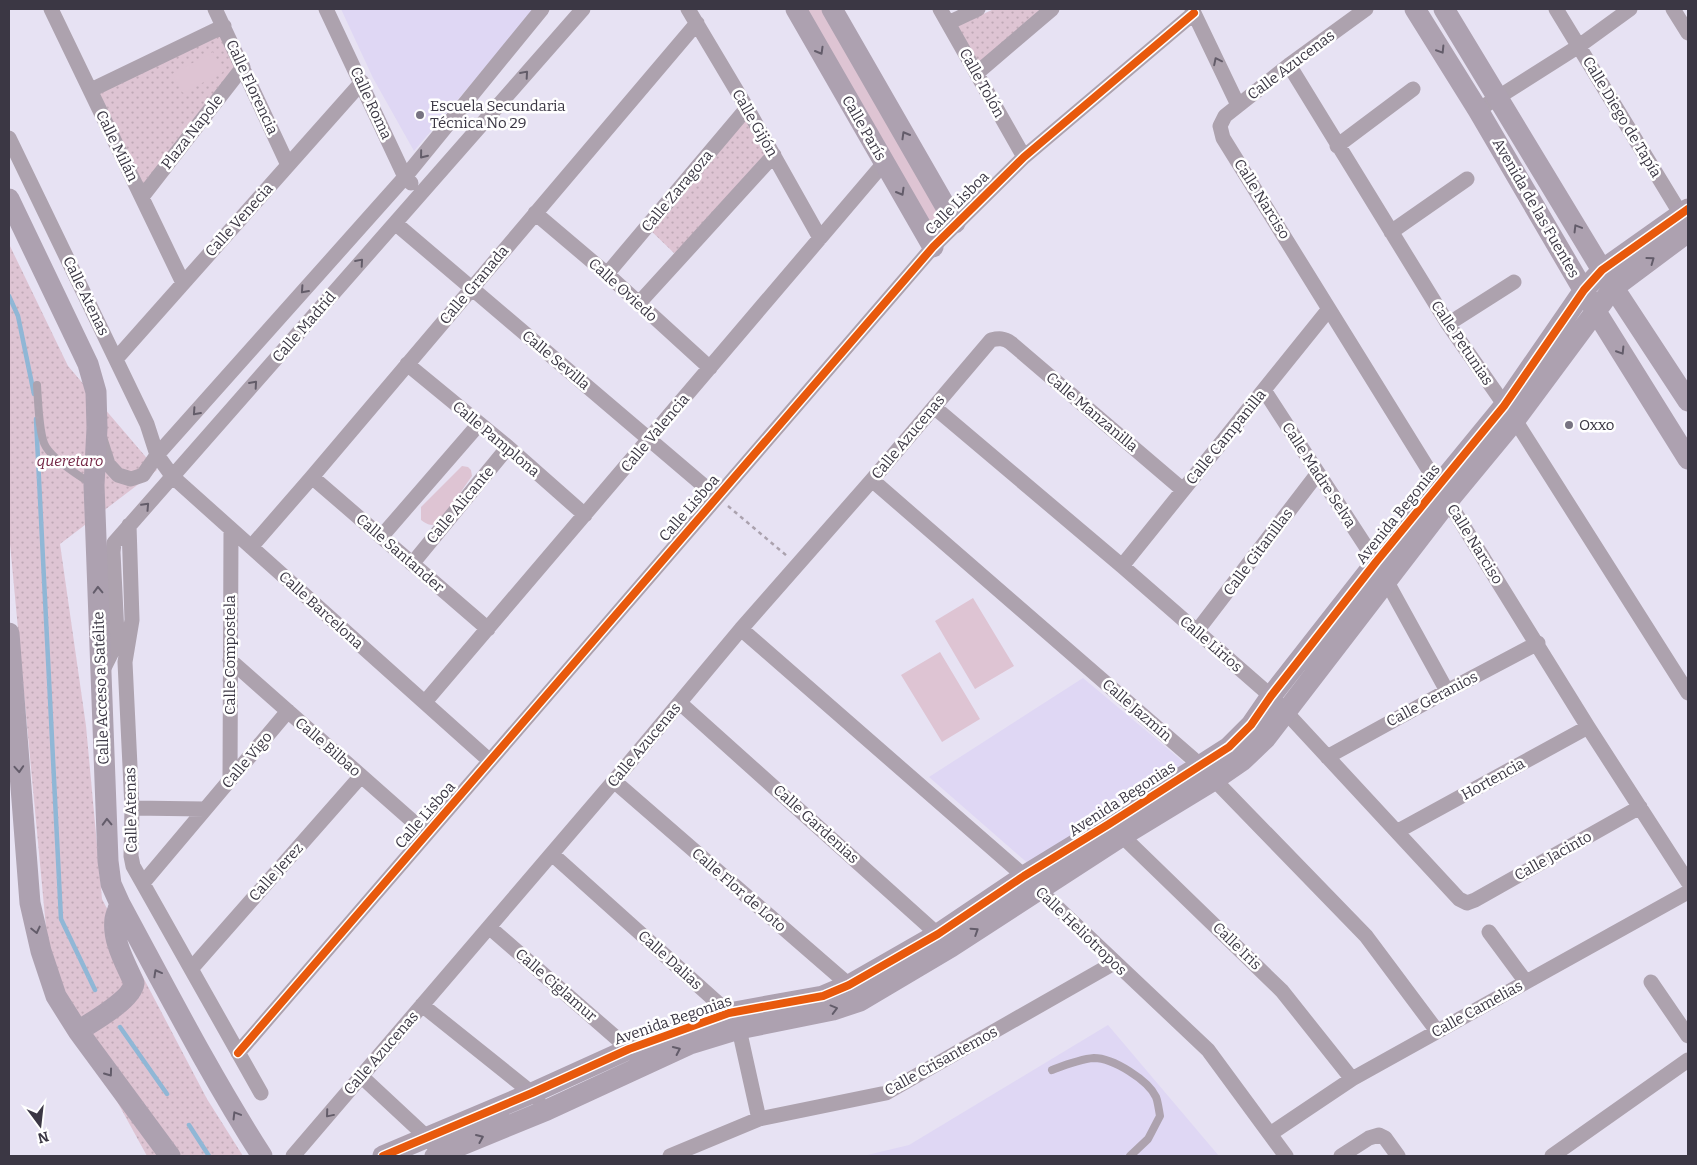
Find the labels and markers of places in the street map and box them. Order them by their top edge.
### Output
place label: Escuela Secundaria Técnica No 29 [430,97,566,132]
marker: Escuela Secundaria Técnica No 29 [414,109,426,121]
place label: Oxxo [1579,416,1614,434]
marker: Oxxo [1563,419,1575,431]

